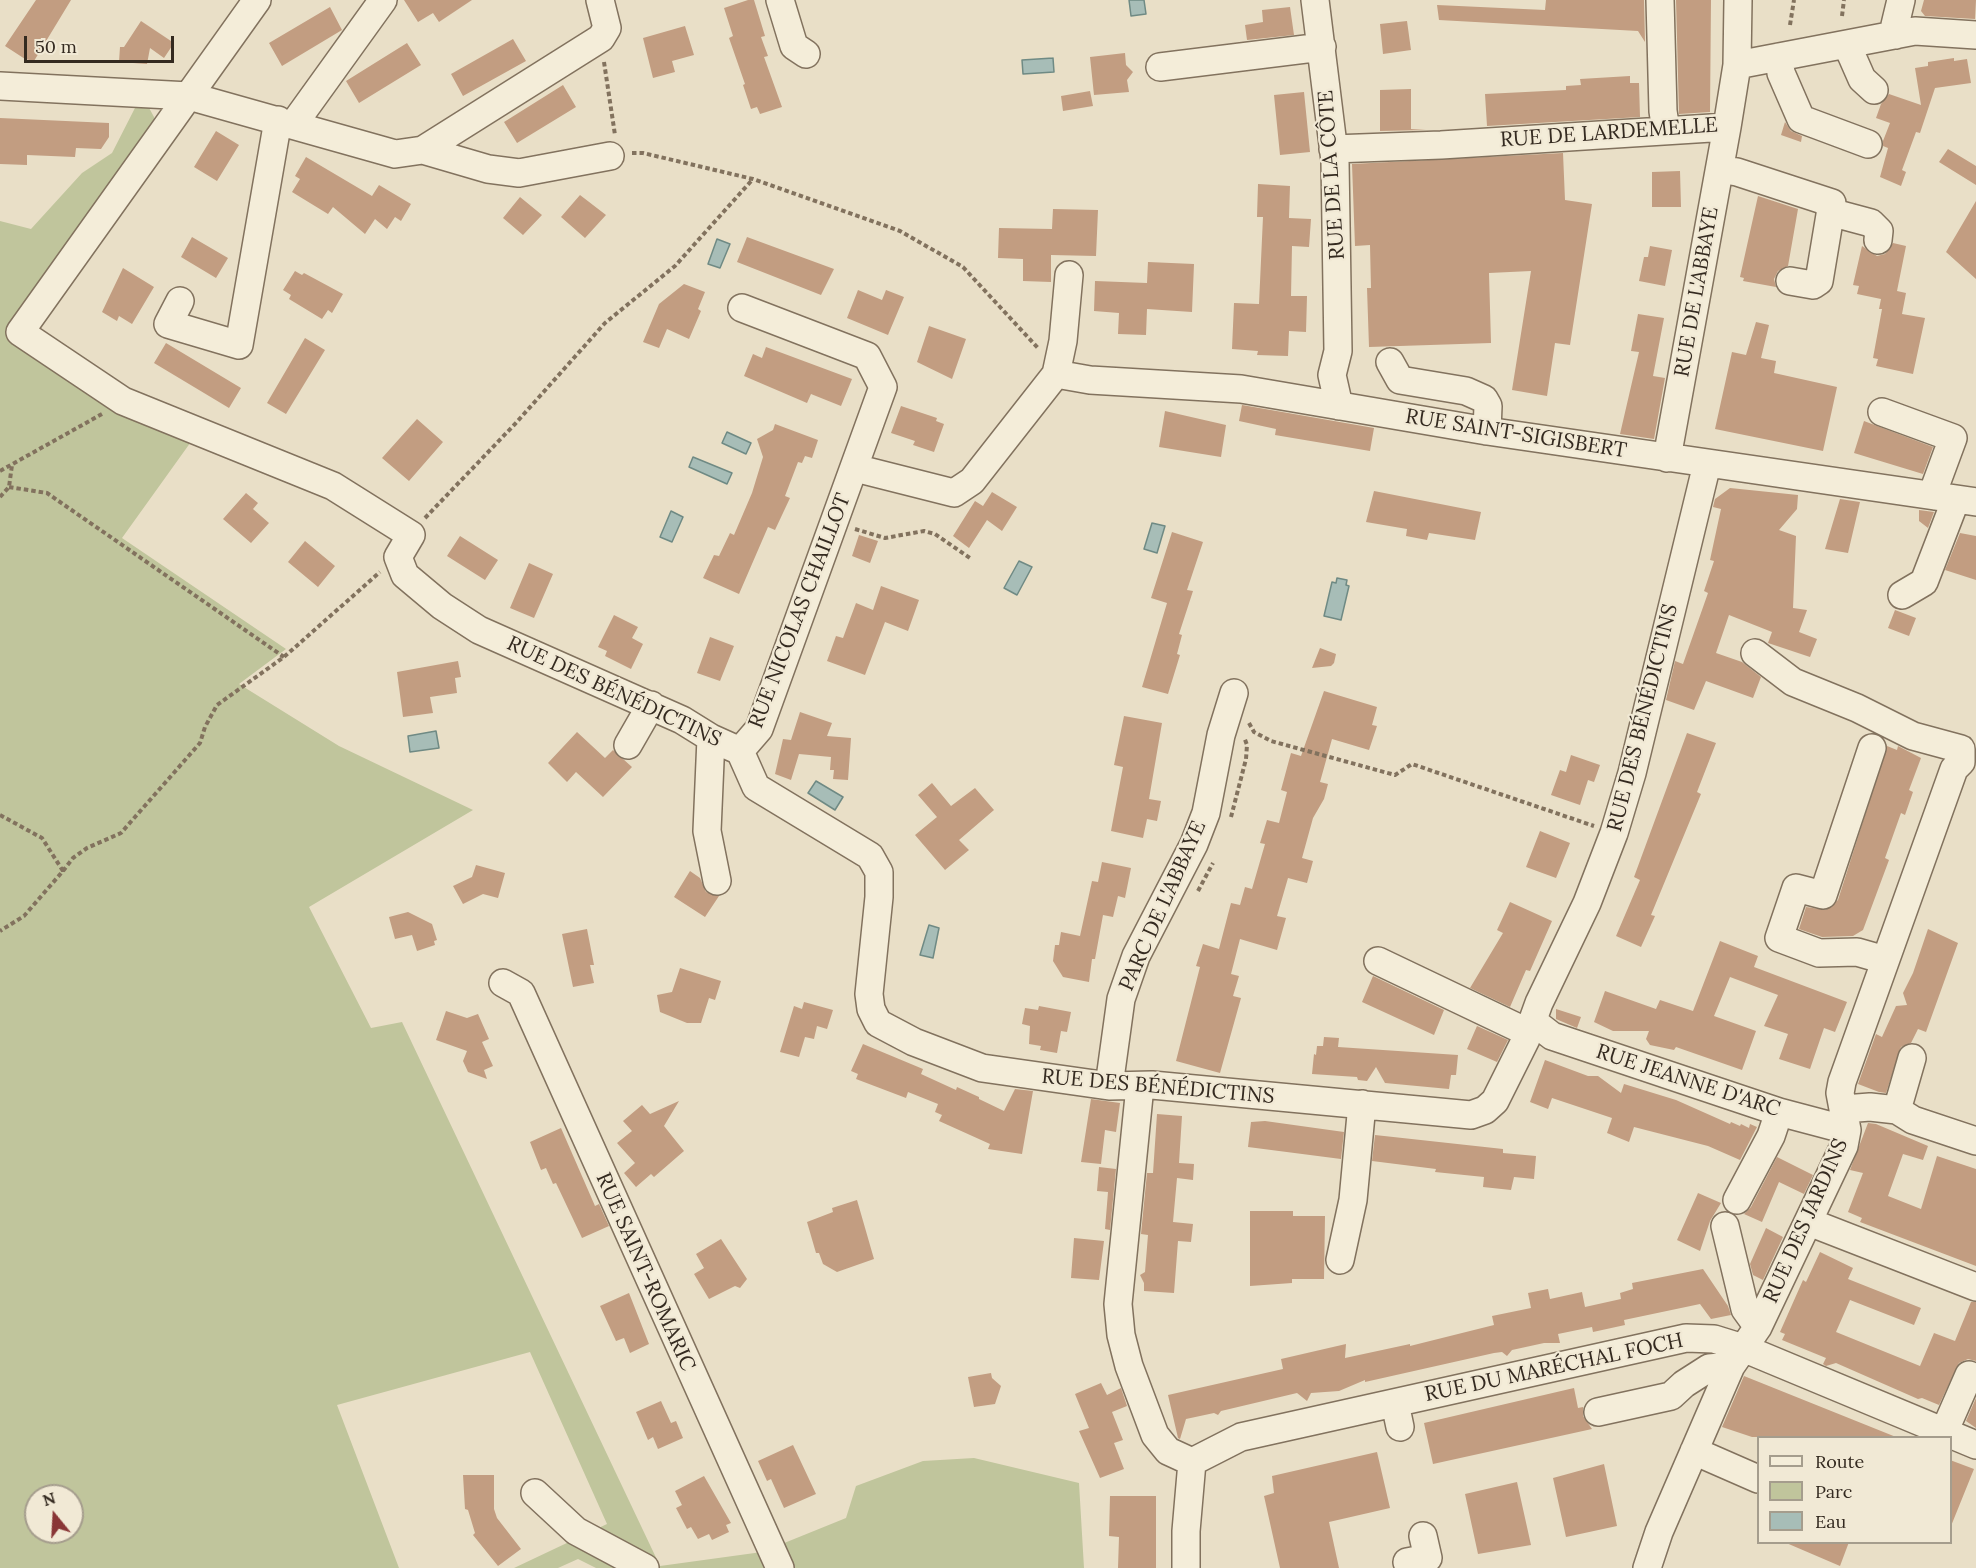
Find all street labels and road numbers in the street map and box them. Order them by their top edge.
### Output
street label: RUE DE LA CÔTE [1313,89,1351,261]
street label: RUE DE LARDEMELLE [1499,113,1719,153]
street label: RUE DE L'ABBAYE [1670,205,1724,379]
street label: RUE SAINT-SIGISBERT [1403,404,1629,464]
street label: RUE NICOLAS CHAILLOT [744,490,856,732]
street label: RUE DES BÉNÉDICTINS [1603,602,1683,834]
street label: RUE DES BÉNÉDICTINS [503,631,725,753]
street label: PARC DE L'ABBAYE [1114,817,1212,995]
street label: RUE JEANNE D'ARC [1593,1039,1783,1123]
street label: RUE DES BÉNÉDICTINS [1040,1064,1276,1110]
street label: RUE DES JARDINS [1758,1135,1854,1307]
street label: RUE SAINT-ROMARIC [590,1169,700,1375]
street label: RUE DU MARÉCHAL FOCH [1422,1328,1686,1408]

